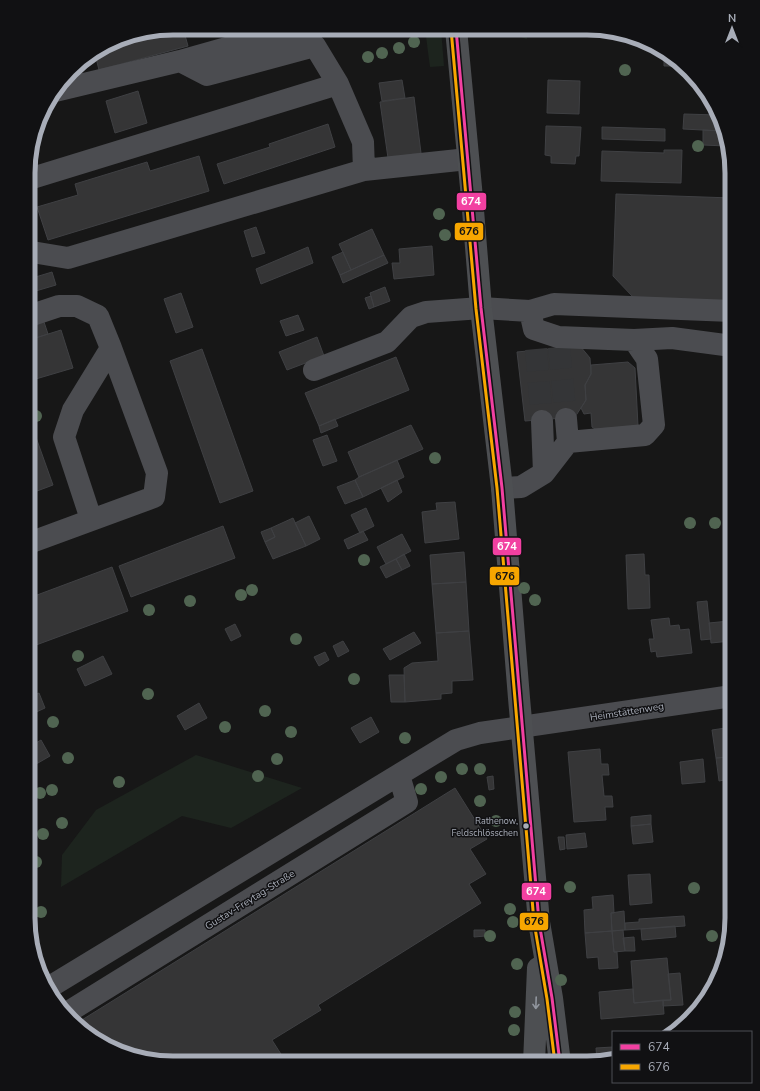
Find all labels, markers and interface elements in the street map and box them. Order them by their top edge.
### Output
north arrow [712,8,752,48]
text: N [728,11,736,26]
line badge: 674 [456,192,487,211]
text: 674 [461,194,481,209]
line badge: 676 [454,222,484,241]
text: 676 [459,224,479,239]
line badge: 674 [492,537,522,556]
text: 674 [497,539,517,554]
line badge: 676 [489,566,520,586]
text: 676 [495,569,515,584]
street label: Heimstättenweg [589,699,665,725]
place label: Rathenow, Feldschlösschen [452,815,518,839]
marker: Rathenow, Feldschlösschen [521,821,531,831]
street label: Gustav-Freytag-Straße [202,867,298,933]
line badge: 674 [521,882,552,901]
text: 674 [526,884,546,899]
line badge: 676 [519,912,549,931]
text: 676 [524,914,544,929]
one-way arrow [533,996,540,1009]
legend [612,1031,752,1083]
text: 674 [648,1039,670,1055]
text: 676 [648,1059,670,1075]

